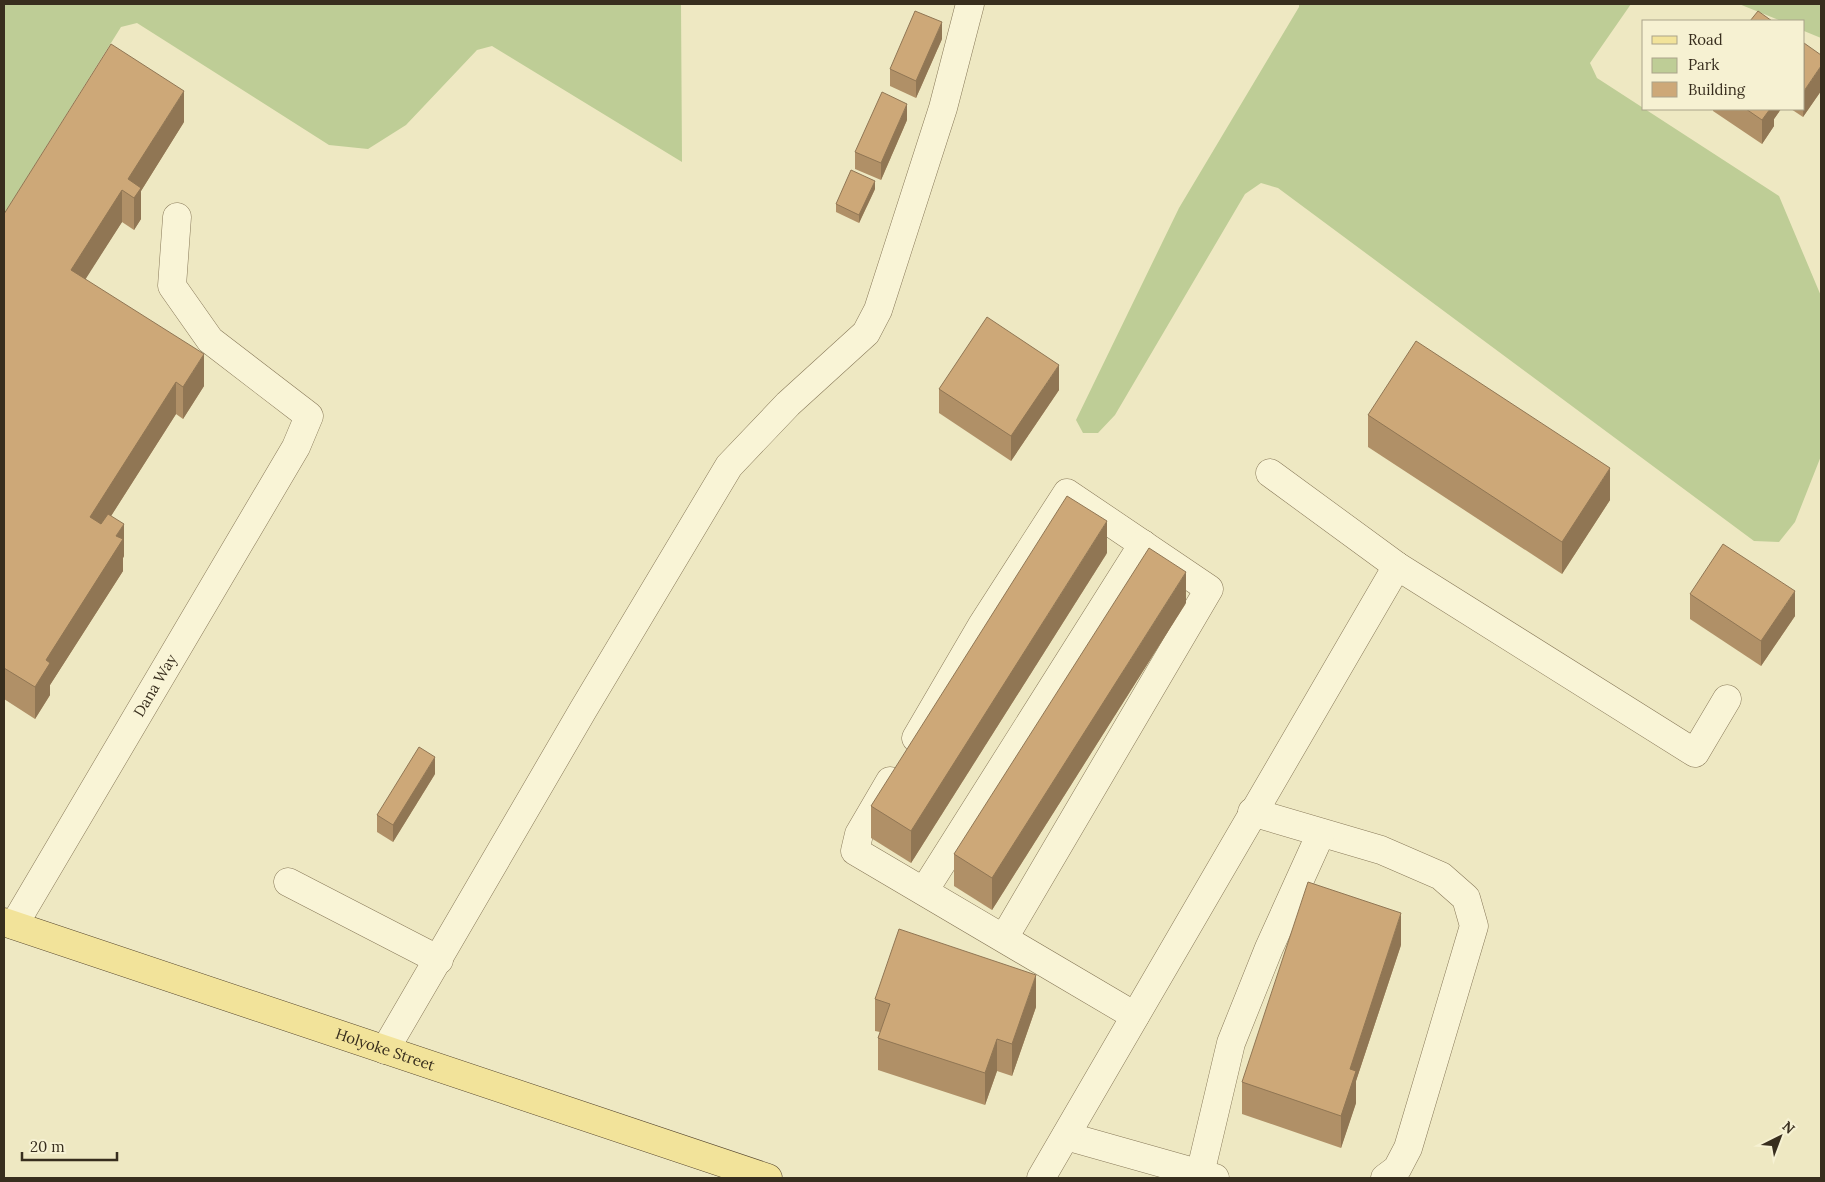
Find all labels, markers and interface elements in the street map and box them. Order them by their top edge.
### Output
legend [1642,20,1805,110]
text: Road [1688,30,1723,49]
text: Park [1688,55,1719,74]
text: Building [1688,80,1746,99]
street label: Dana Way [129,650,181,720]
street label: Holyoke Street [333,1024,438,1075]
north arrow [1755,1112,1805,1162]
text: N [1779,1117,1799,1138]
scale bar [22,1130,118,1162]
text: 20 m [30,1137,65,1156]

